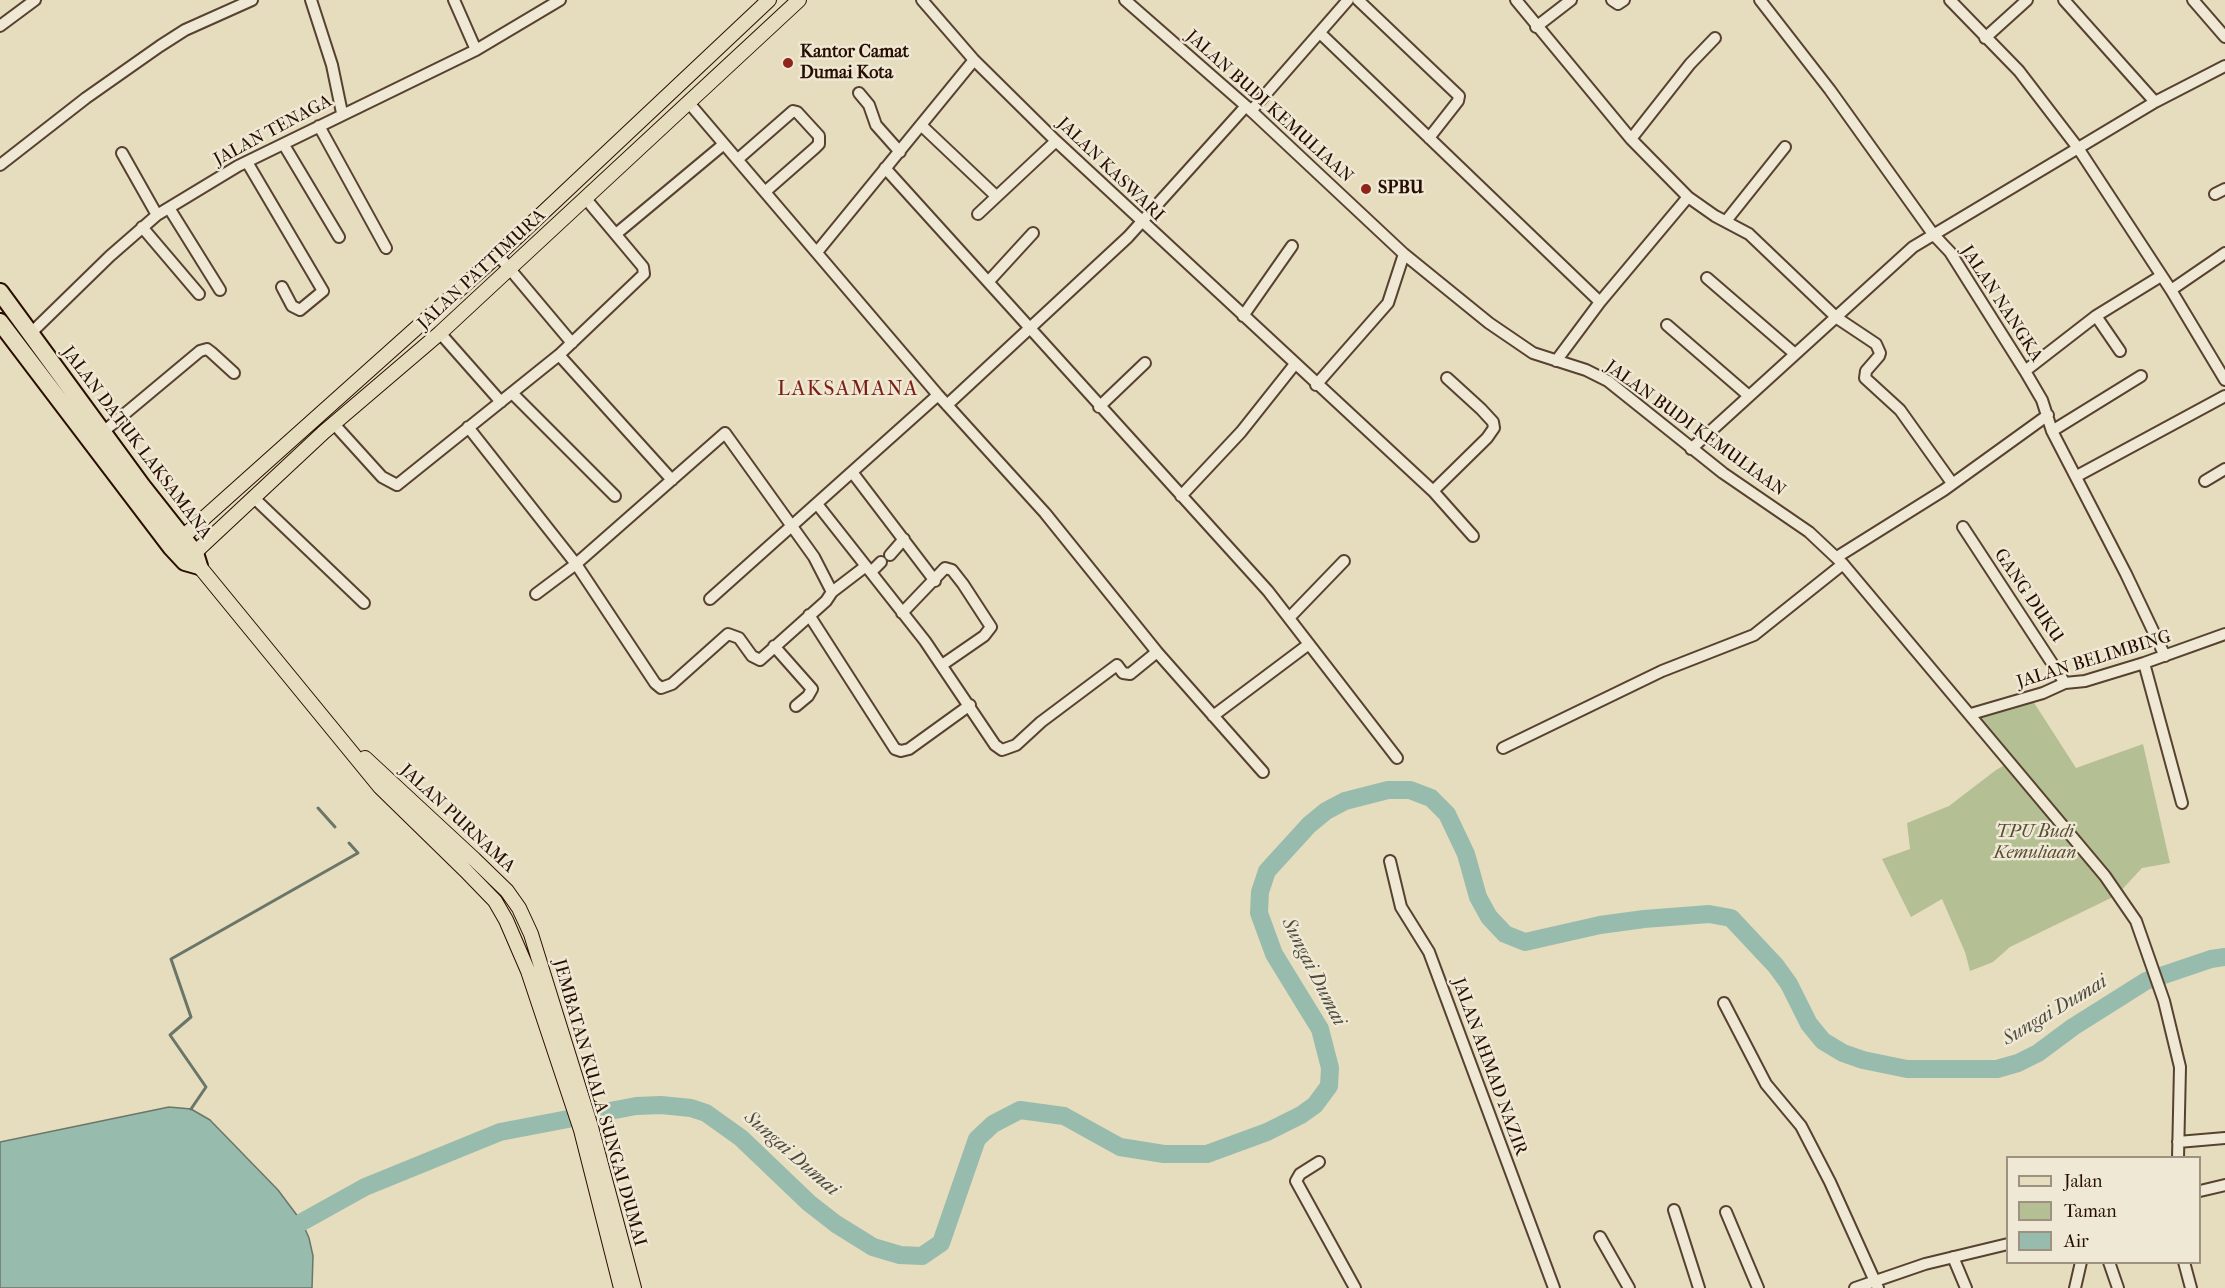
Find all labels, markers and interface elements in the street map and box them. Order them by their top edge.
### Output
street label: JALAN BUDI KEMULIAAN [1181,26,1357,188]
place label: Kantor Camat Dumai Kota [800,42,909,84]
marker: Kantor Camat Dumai Kota [781,56,795,70]
street label: JALAN TENAGA [210,91,336,171]
street label: JALAN KASWARI [1052,113,1168,227]
place label: SPBU [1378,178,1424,200]
marker: SPBU [1359,182,1373,196]
street label: JALAN PATTIMURA [414,205,550,335]
street label: JALAN NANGKA [1955,242,2047,366]
street label: JALAN DATUK LAKSAMANA [56,342,216,544]
street label: JALAN BUDI KEMULIAAN [1600,356,1790,502]
district label: LAKSAMANA [777,377,919,403]
street label: GANG DUKU [1989,545,2067,647]
street label: JALAN BELIMBING [2014,626,2174,694]
street label: JALAN PURNAMA [395,760,519,878]
park label: TPU Budi Kemuliaan [1994,822,2076,864]
water label: Sungai Dumai [1276,914,1350,1030]
street label: JEMBATAN KUALA SUNGAI DUMAI [548,957,650,1249]
water label: Sungai Dumai [1998,970,2112,1052]
street label: JALAN AHMAD NAZIR [1447,975,1531,1159]
water label: Sungai Dumai [739,1106,843,1202]
legend [2006,1156,2201,1264]
text: Jalan [2064,1171,2102,1192]
text: Taman [2064,1201,2117,1222]
text: Air [2064,1231,2089,1252]

